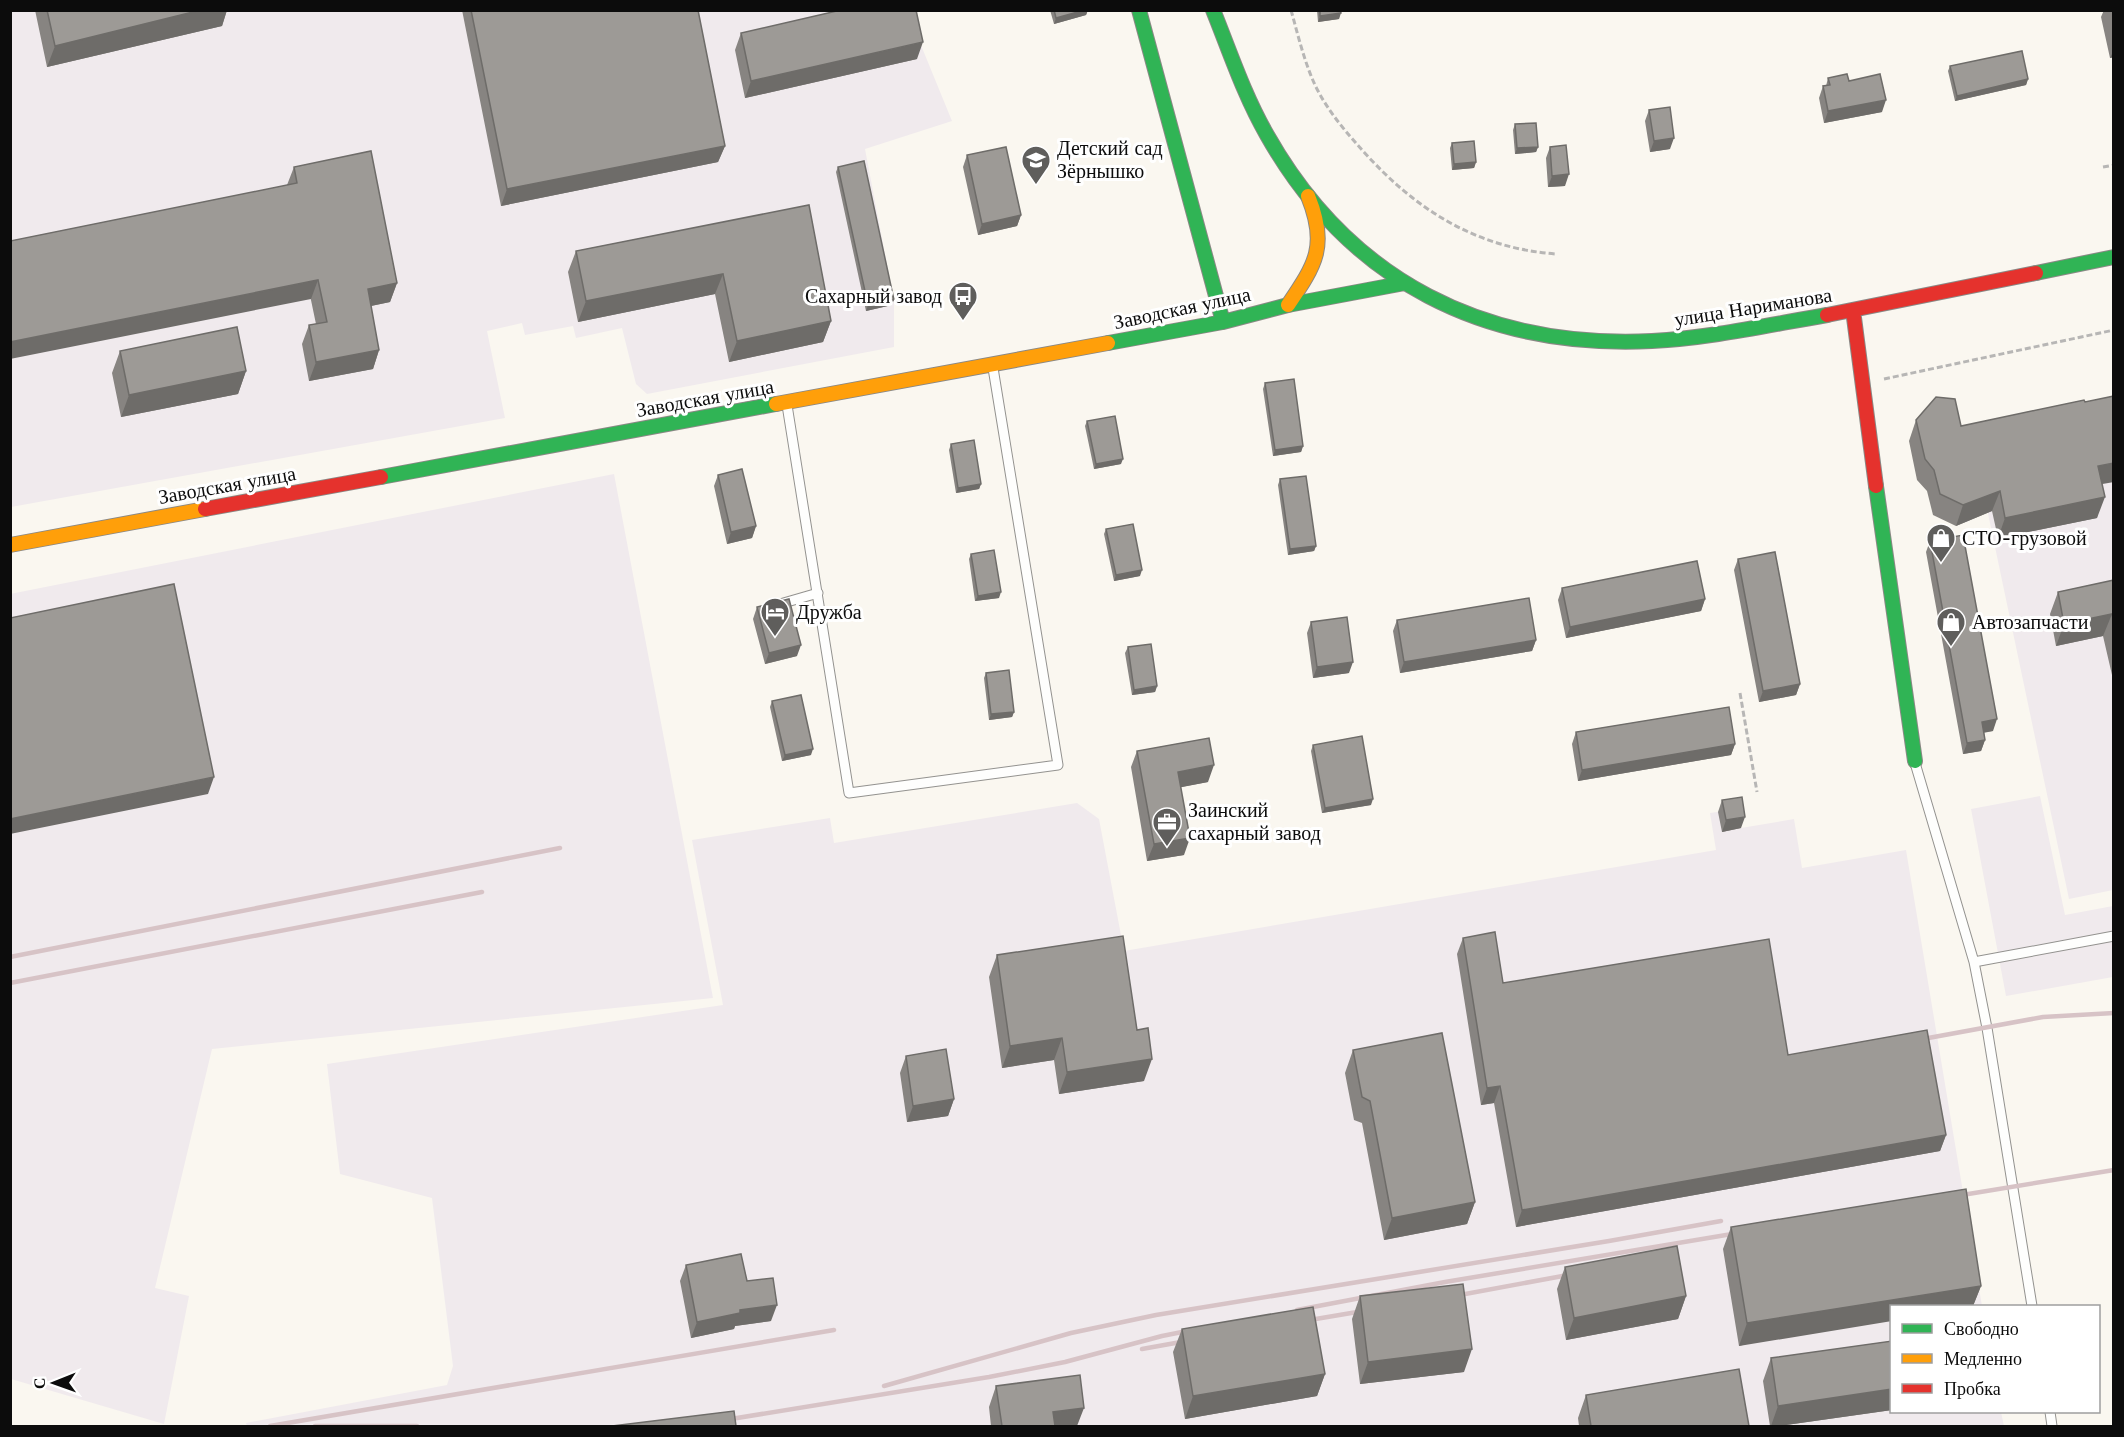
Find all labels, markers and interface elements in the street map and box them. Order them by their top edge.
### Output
place label: Детский сад Зёрнышко [1057,136,1163,183]
school or university icon: Детский сад Зёрнышко [1020,144,1052,186]
bus stop icon: Сахарный завод [947,280,979,322]
street label: Заводская улица [1111,282,1253,334]
street label: улица Нариманова [1672,283,1834,331]
place label: Сахарный завод [805,284,942,308]
street label: Заводская улица [634,374,776,422]
street label: Заводская улица [156,461,298,509]
shop icon: СТО-грузовой [1925,522,1957,564]
place label: СТО-грузовой [1962,526,2087,550]
hotel icon: Дружба [759,596,791,638]
place label: Дружба [796,600,862,624]
shop icon: Автозапчасти [1935,606,1967,648]
place label: Автозапчасти [1972,610,2089,634]
place label: Заинский сахарный завод [1188,798,1321,845]
office icon: Заинский сахарный завод [1151,806,1183,848]
legend [1890,1305,2100,1413]
text: Свободно [1944,1318,2019,1340]
text: Медленно [1944,1348,2022,1370]
north arrow [24,1353,84,1413]
text: С [29,1377,49,1389]
text: Пробка [1944,1378,2001,1400]

